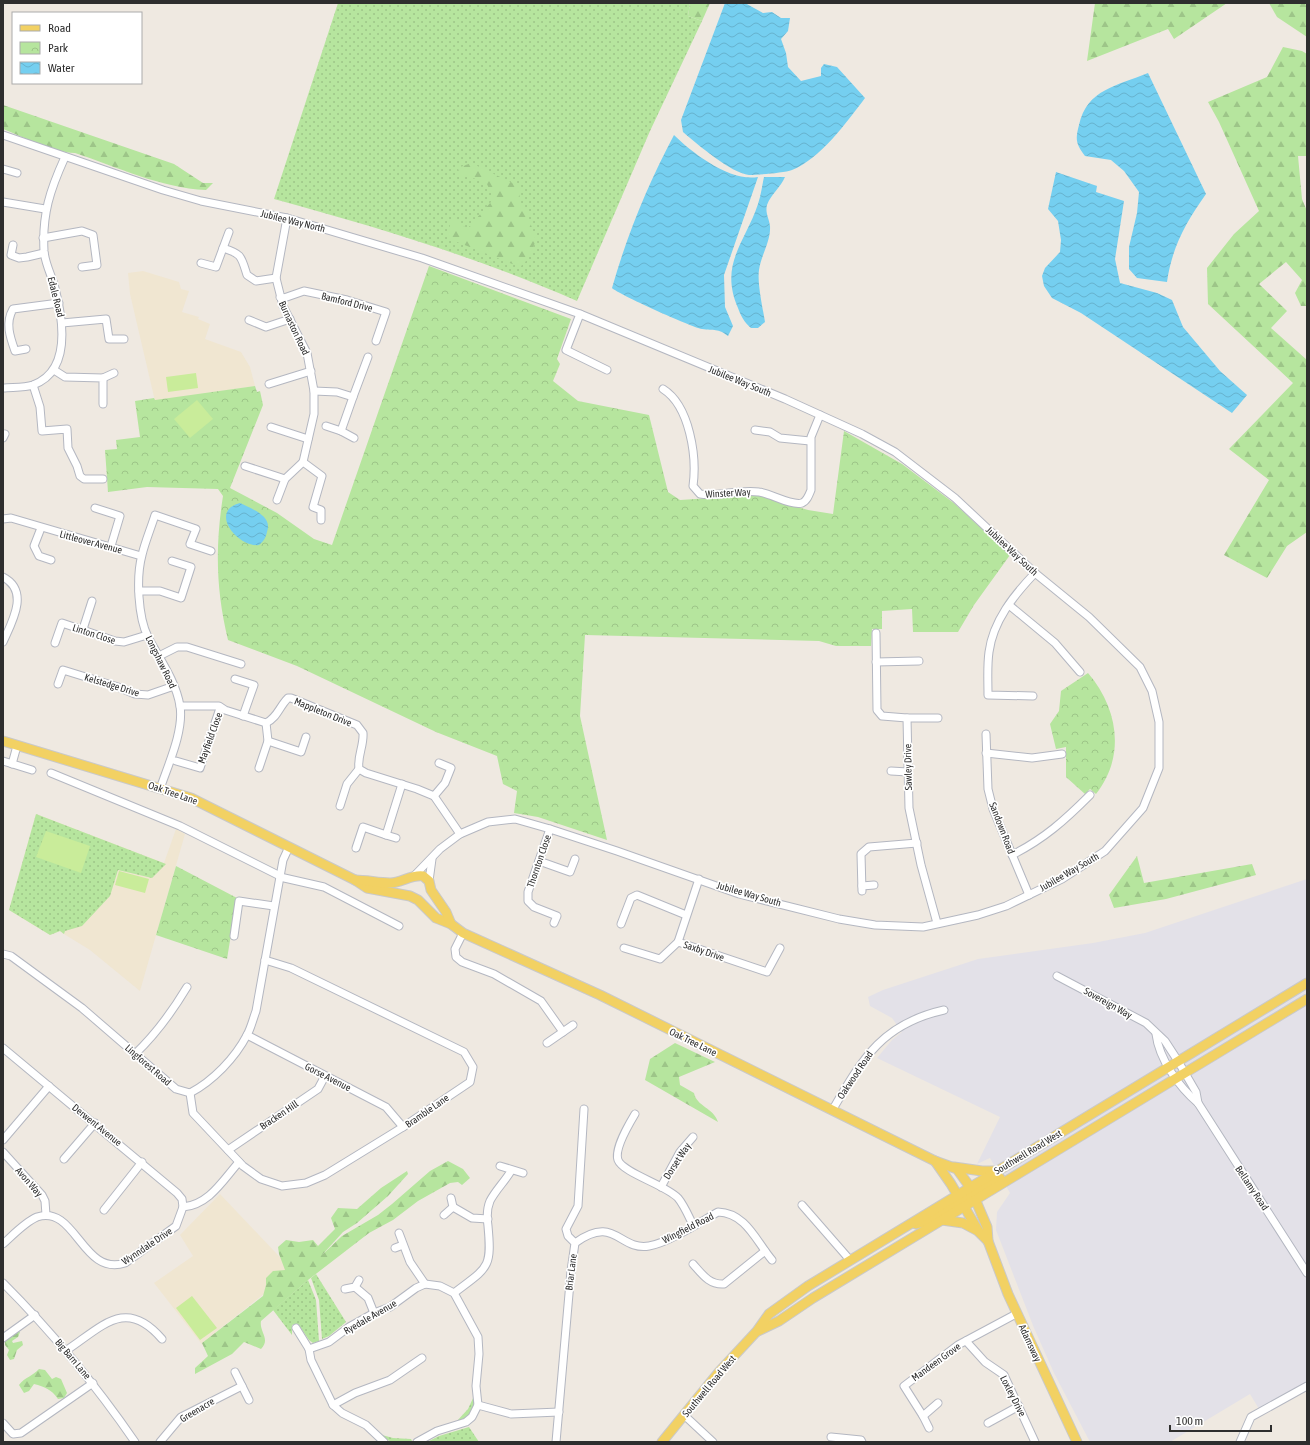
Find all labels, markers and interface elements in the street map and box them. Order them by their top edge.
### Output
legend [12,12,142,84]
text: Road [48,21,71,35]
text: Park [48,41,69,55]
text: Water [48,61,75,75]
street label: Jubilee Way North [260,208,327,234]
street label: Edale Road [46,276,66,319]
street label: Bamford Drive [320,290,374,314]
street label: Burnaston Road [277,299,311,357]
street label: Jubilee Way South [707,363,773,399]
street label: Winster Way [705,486,751,500]
street label: Jubilee Way South [984,524,1040,578]
street label: Littleover Avenue [59,528,124,556]
street label: Linton Close [71,622,117,646]
street label: Longshaw Road [144,634,179,690]
street label: Kelstedge Drive [83,671,141,699]
street label: Mappleton Drive [293,695,354,729]
street label: Mayfield Close [196,711,224,765]
street label: Sawley Drive [902,743,914,790]
street label: Oak Tree Lane [147,779,199,807]
street label: Sandown Road [987,801,1017,856]
street label: Thornton Close [525,833,553,889]
street label: Jubilee Way South [1037,851,1101,893]
street label: Jubilee Way South [715,880,783,909]
street label: Saxby Drive [682,939,726,963]
street label: Sovereign Way [1082,985,1134,1021]
street label: Oak Tree Lane [668,1026,719,1058]
street label: Lingforest Road [123,1042,173,1088]
street label: Oakwood Road [835,1049,875,1101]
street label: Gorse Avenue [303,1061,353,1093]
street label: Bramble Lane [403,1092,451,1130]
street label: Bracken Hill [258,1098,301,1132]
street label: Derwent Avenue [70,1102,124,1149]
street label: Southwell Road West [992,1127,1064,1177]
street label: Dorset Way [661,1141,693,1181]
street label: Bellamy Road [1233,1164,1271,1212]
street label: Avon Way [13,1165,45,1199]
street label: Wingfield Road [661,1210,716,1246]
street label: Wynndale Drive [120,1225,175,1267]
street label: Briar Lane [563,1253,579,1291]
street label: Ryedale Avenue [342,1297,399,1337]
street label: Adamsway [1017,1323,1043,1363]
street label: Big Barn Lane [53,1337,93,1382]
street label: Mandeen Grove [909,1340,963,1383]
street label: Southwell Road West [680,1353,738,1419]
street label: Loxley Drive [998,1374,1028,1419]
street label: Greenacre [178,1395,216,1424]
scale bar [1170,1407,1271,1433]
text: 100 m [1176,1414,1203,1428]

